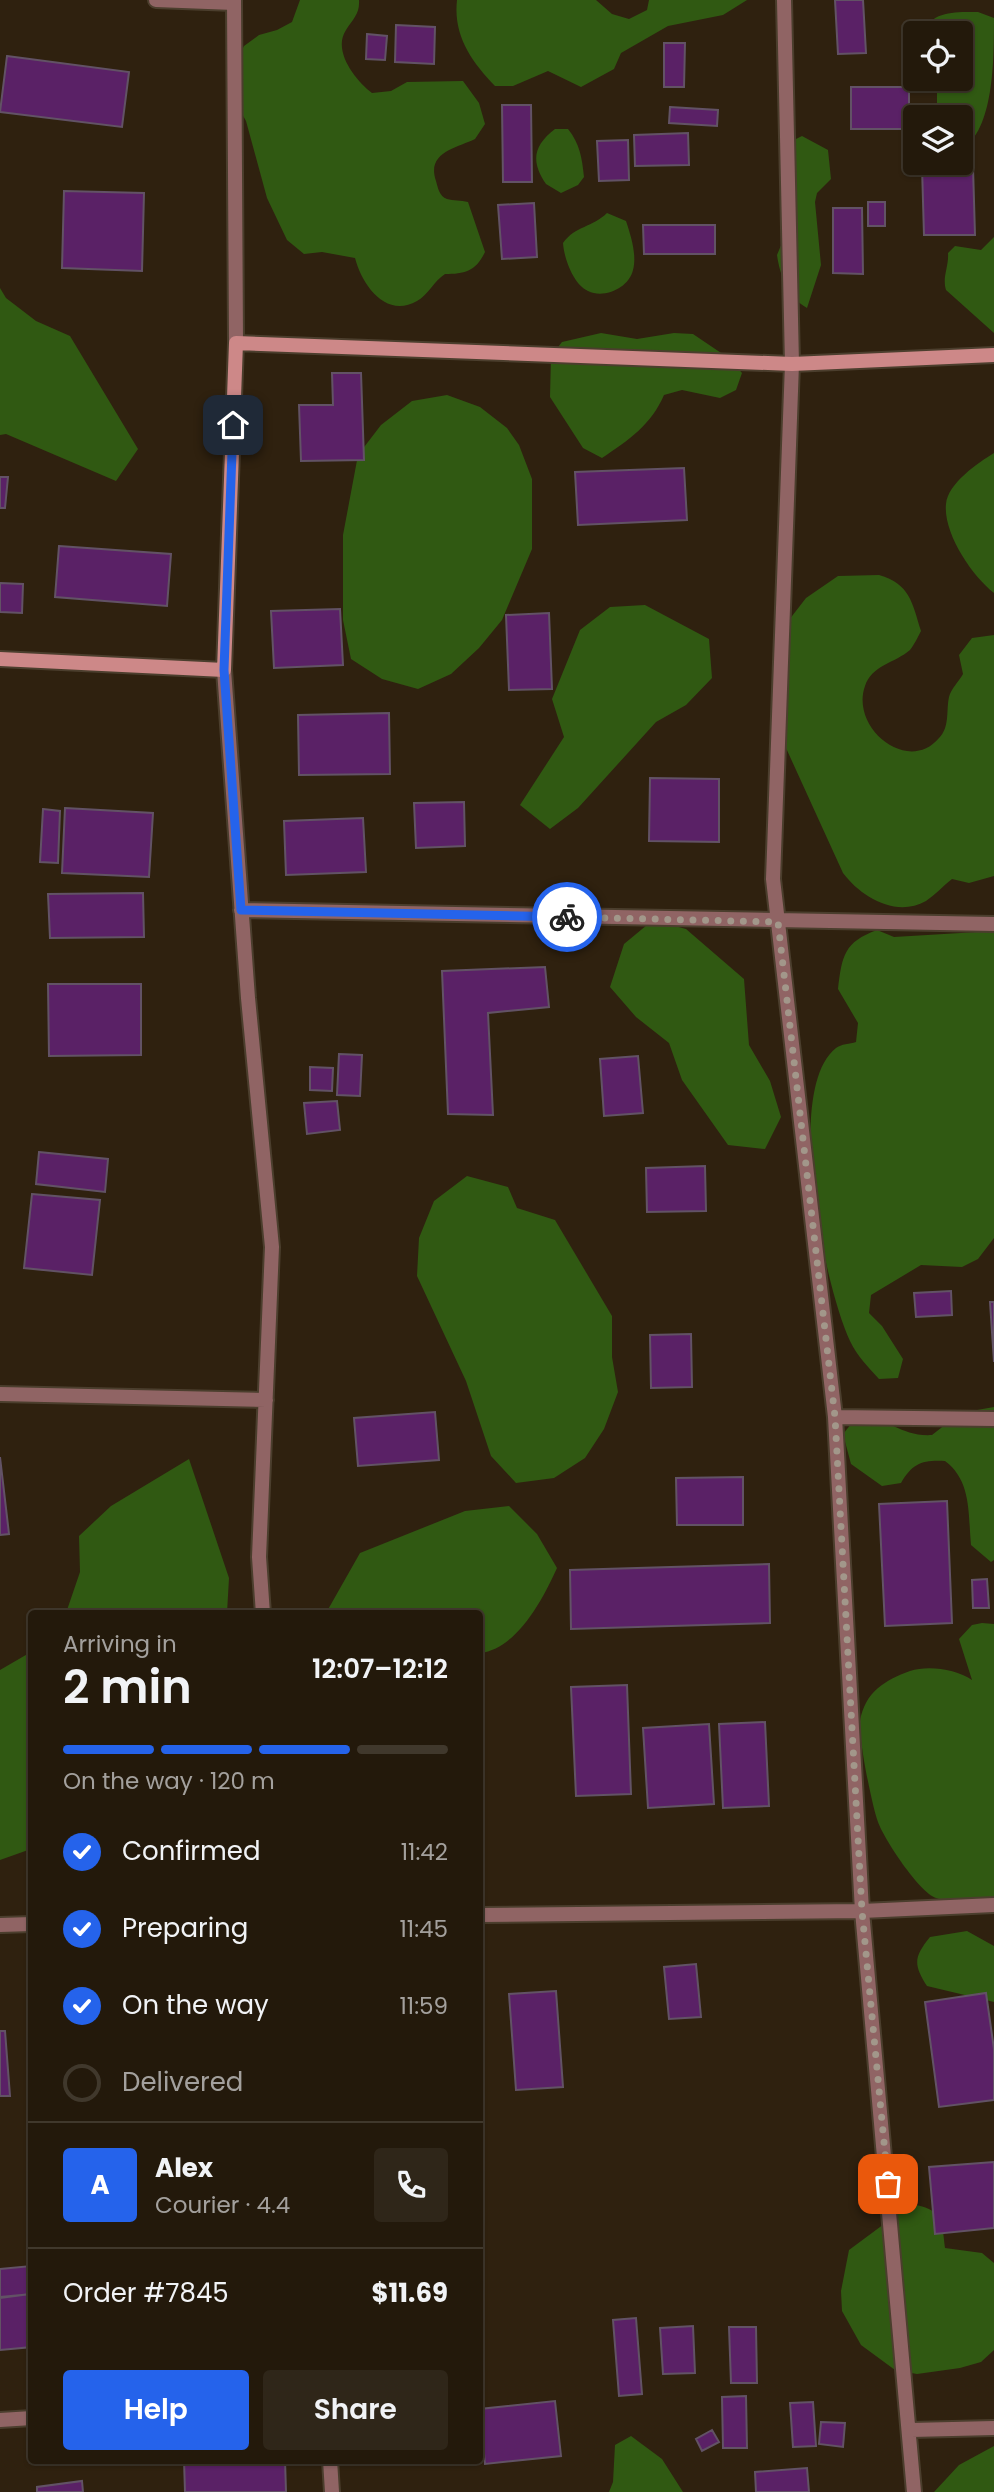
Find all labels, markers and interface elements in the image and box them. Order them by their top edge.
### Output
map controls [903,21,973,175]
button: locate [903,21,973,91]
button: layers [903,105,973,175]
pin [203,395,263,455]
icon: home [214,406,252,444]
courier [532,882,602,952]
icon: bike [548,898,586,936]
text: Arriving in [63,1628,177,1660]
text: 12:07–12:12 [312,1651,448,1687]
text: 2 min [63,1655,192,1719]
text: On the way · 120 m [63,1765,275,1797]
icon: check [63,1833,101,1871]
text: Confirmed [122,1833,260,1869]
text: 11:42 [401,1836,448,1868]
icon: check [63,1910,101,1948]
text: Preparing [122,1910,248,1946]
text: 11:45 [399,1913,448,1945]
icon: check [63,1987,101,2025]
text: On the way [122,1987,269,2023]
text: 11:59 [399,1990,448,2022]
text: Delivered [122,2064,243,2100]
button: phone [374,2148,448,2222]
text: Alex [155,2150,213,2186]
pin [858,2154,918,2214]
icon: bag [869,2165,907,2203]
text: A [90,2167,110,2203]
text: Courier · 4.4 [155,2189,290,2221]
text: Order #7845 [63,2275,229,2311]
text: $11.69 [371,2275,448,2311]
button: Help [63,2370,249,2450]
button: Share [263,2370,448,2450]

